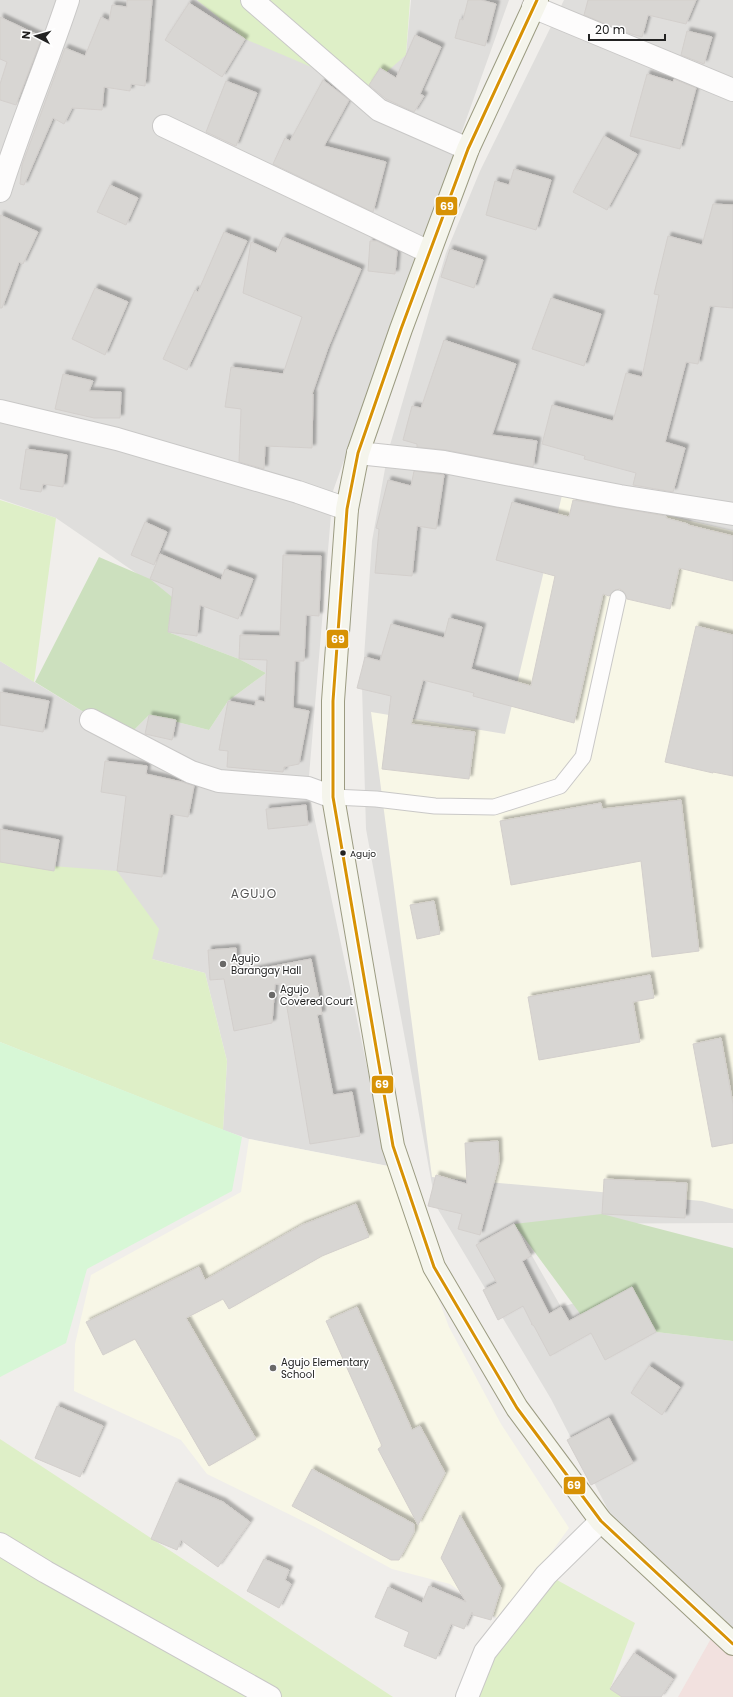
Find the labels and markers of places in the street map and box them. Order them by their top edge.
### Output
marker: Agujo [338,848,348,858]
place label: Agujo [350,848,376,860]
place label: Agujo Barangay Hall [231,951,301,978]
marker: Agujo Barangay Hall [218,959,228,969]
place label: Agujo Covered Court [280,982,354,1009]
marker: Agujo Covered Court [267,990,277,1000]
place label: Agujo Elementary School [281,1355,369,1382]
marker: Agujo Elementary School [268,1363,278,1373]

